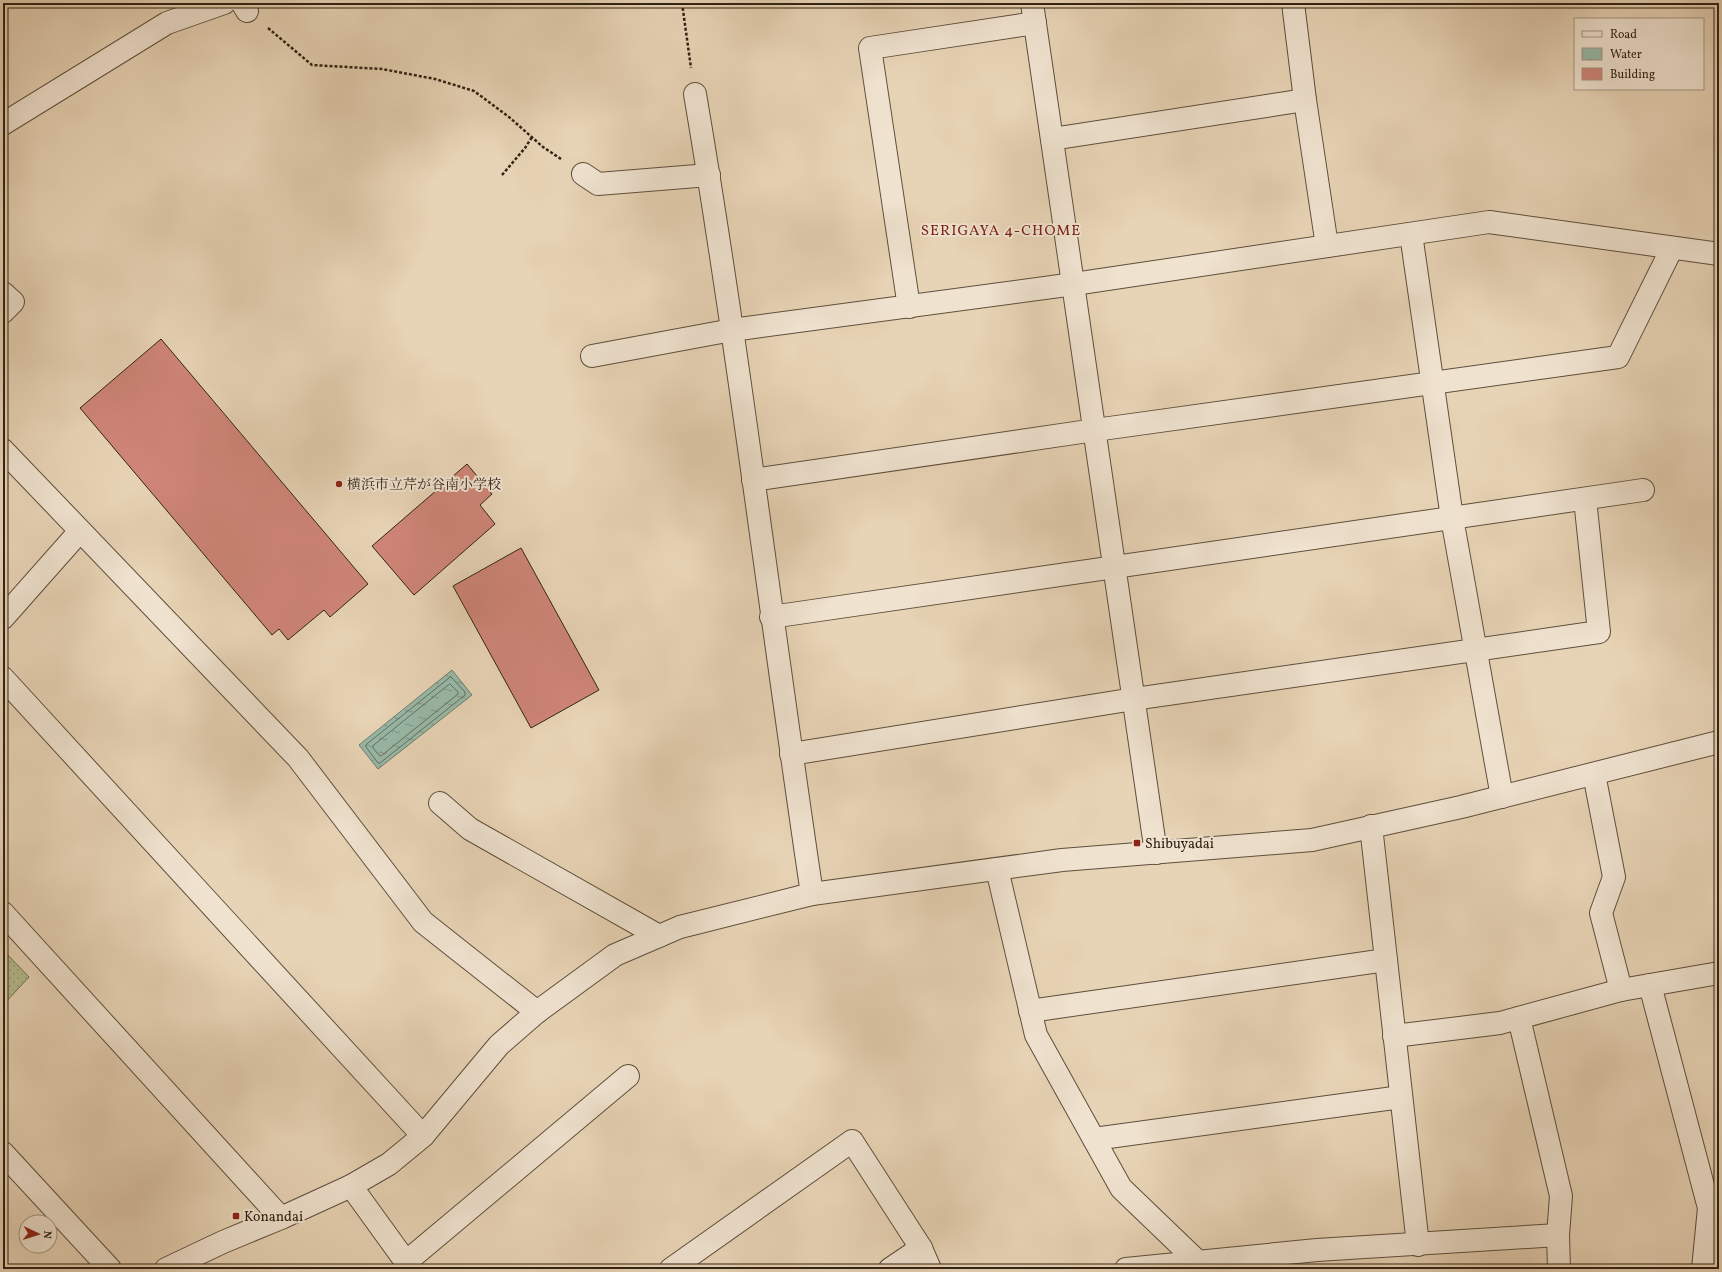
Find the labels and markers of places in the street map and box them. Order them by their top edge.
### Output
place label: 横浜市立芹が谷南小学校 [347,476,501,495]
marker: 横浜市立芹が谷南小学校 [334,479,344,489]
place label: Shibuyadai [1145,835,1214,854]
marker: Shibuyadai [1132,838,1142,848]
place label: Konandai [244,1208,303,1227]
marker: Konandai [231,1211,241,1221]

